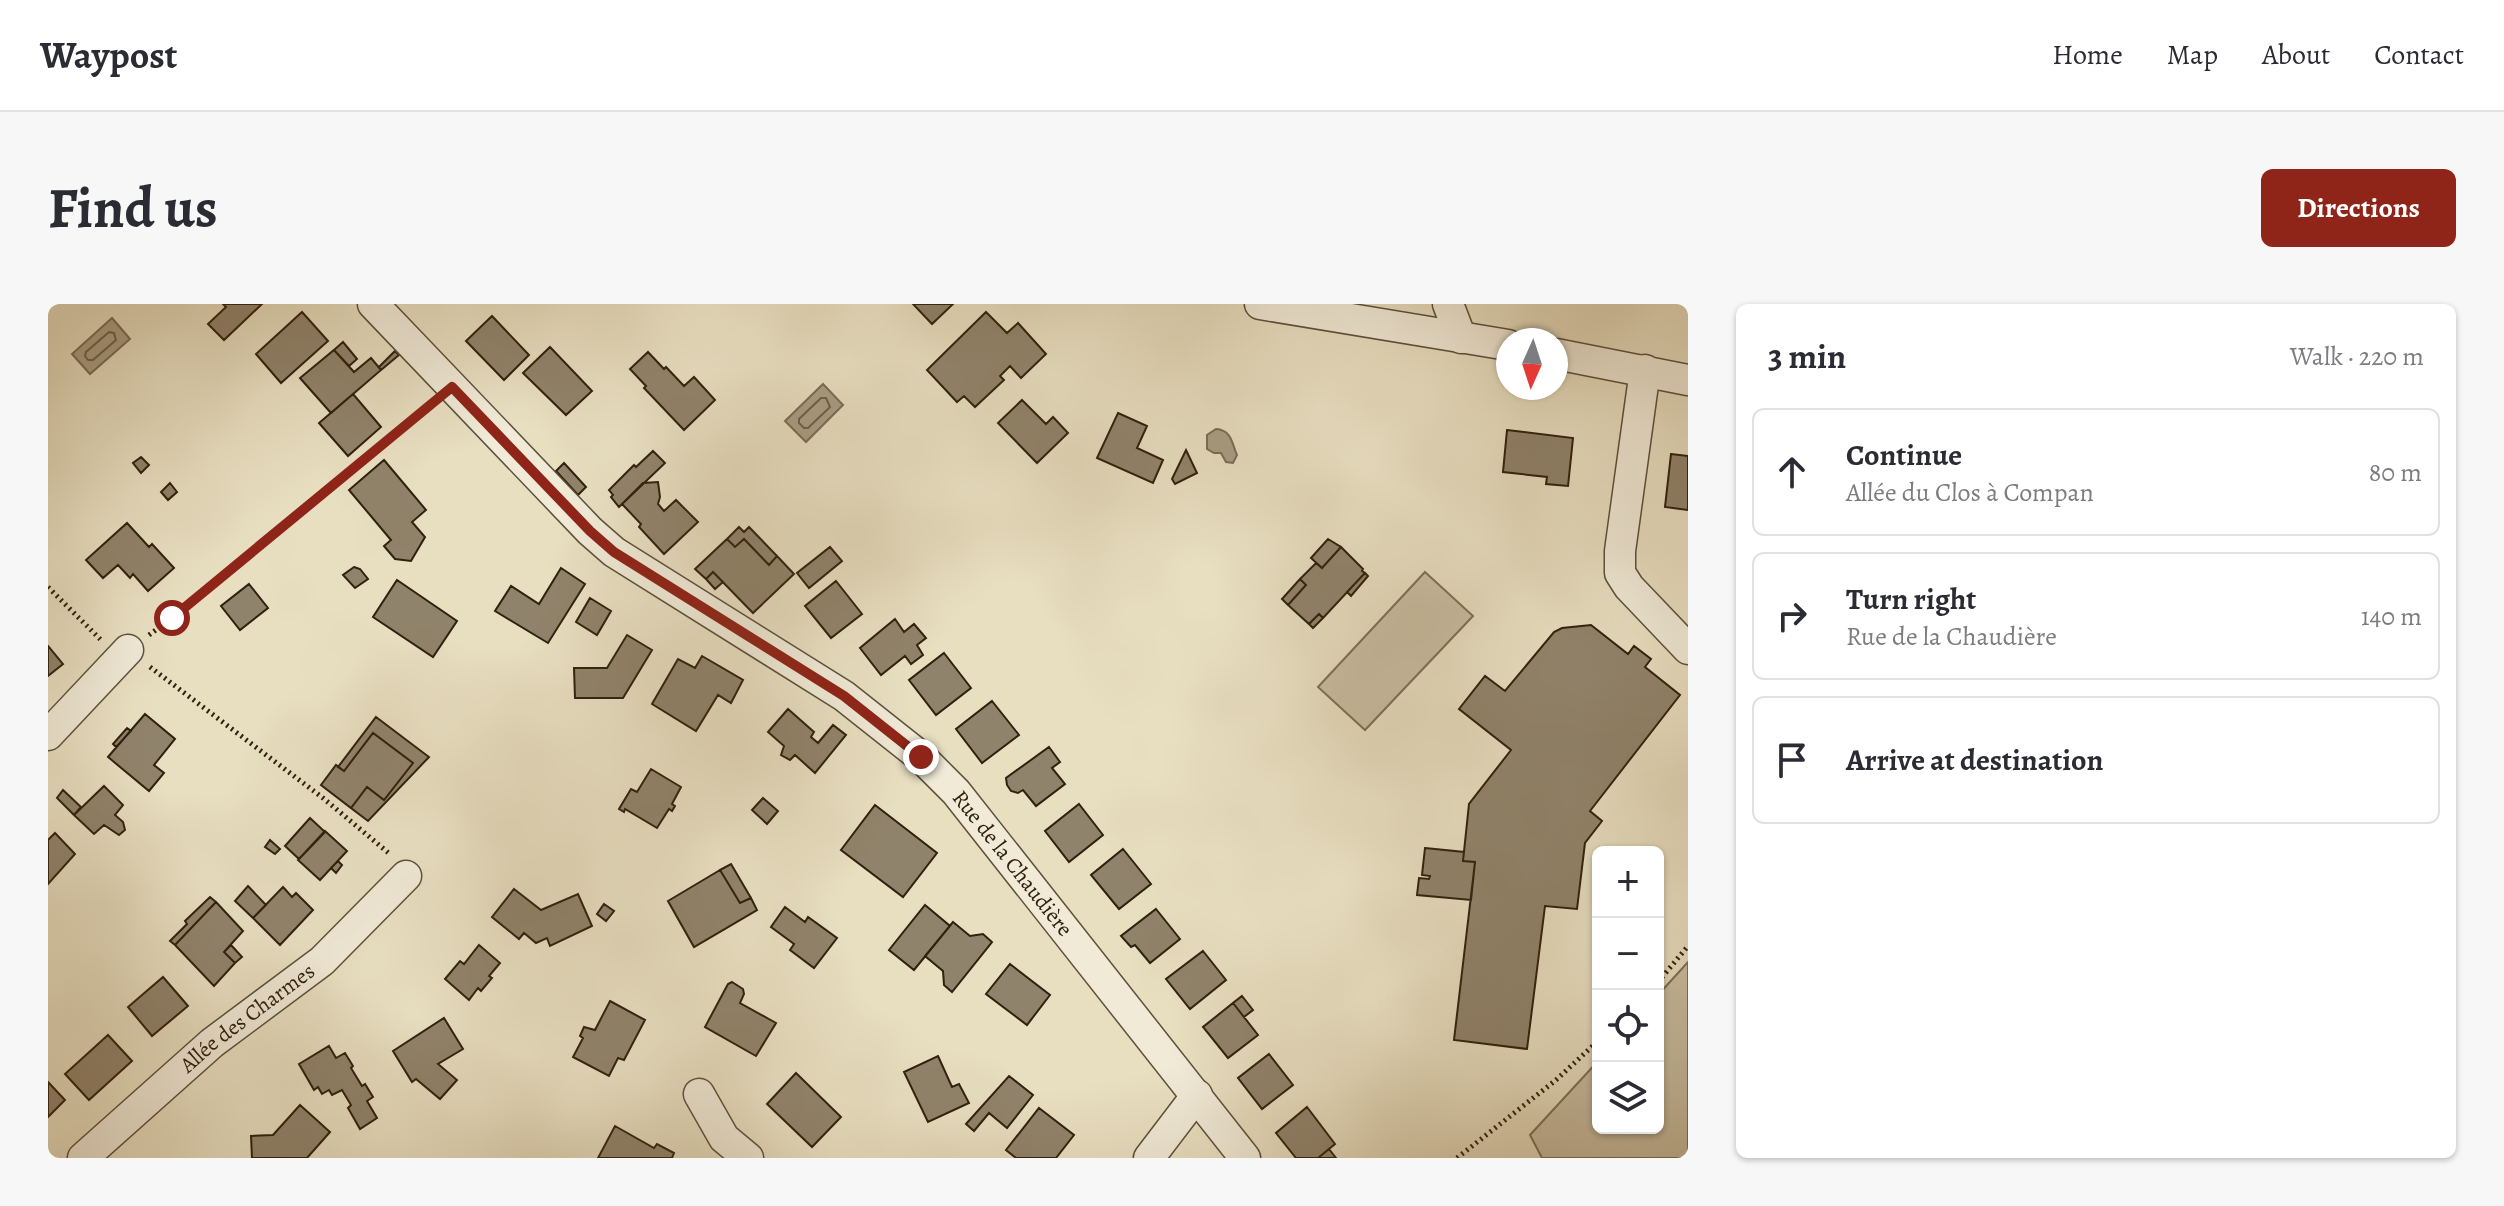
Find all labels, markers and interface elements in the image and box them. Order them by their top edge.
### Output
text: Waypost [40,29,177,81]
text: Home [2052,36,2123,74]
text: Map [2167,36,2218,74]
text: About [2262,36,2330,74]
text: Contact [2374,36,2464,74]
button: Directions [2261,169,2456,247]
text: Find us [48,170,218,246]
north arrow [1496,328,1568,400]
text: 3 min [1768,333,1846,380]
text: Walk · 220 m [2290,339,2424,374]
text: Continue [1846,435,1962,475]
icon: ahead [1770,450,1814,494]
text: 80 m [2369,455,2422,490]
text: Allée du Clos à Compan [1846,475,2094,510]
text: Turn right [1846,579,1976,619]
icon: right [1770,594,1814,638]
text: 140 m [2361,599,2422,634]
route start [154,600,190,636]
text: Rue de la Chaudière [1846,619,2057,654]
icon: arrive [1770,738,1814,782]
route end [903,739,939,775]
text: Arrive at destination [1846,740,2103,780]
street label: Rue de la Chaudière [945,784,1080,943]
map controls [1592,846,1664,1134]
button: + [1592,846,1664,918]
button: − [1592,918,1664,990]
street label: Allée des Charmes [173,956,321,1081]
button: locate [1592,990,1664,1062]
button: layers [1592,1062,1664,1134]

